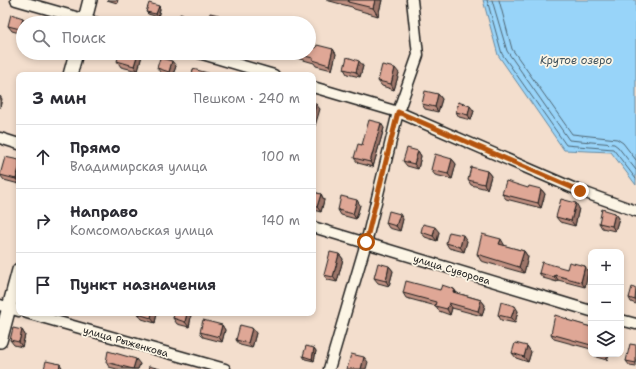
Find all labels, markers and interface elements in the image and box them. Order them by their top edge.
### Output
search box [16,16,316,60]
icon: search [30,27,52,49]
text: Поиск [62,28,106,48]
water label: Крутое озеро [540,53,612,68]
text: 3 мин [32,87,87,109]
text: Пешком · 240 m [194,90,300,107]
text: Прямо [70,138,120,158]
icon: ahead [32,146,54,168]
text: 100 m [261,148,300,165]
text: Владимирская улица [70,158,207,175]
route end [571,182,589,200]
text: Направо [70,202,138,222]
icon: right [32,210,54,232]
text: 140 m [261,212,300,229]
text: Комсомольская улица [70,222,213,239]
route start [357,233,375,251]
map controls [588,249,624,357]
button: + [588,249,624,285]
street label: улица Суворова [412,252,493,288]
icon: arrive [32,274,54,296]
text: Пункт назначения [70,275,216,295]
button: − [588,285,624,321]
button: layers [588,321,624,357]
street label: улица Рыженкова [82,323,171,360]

